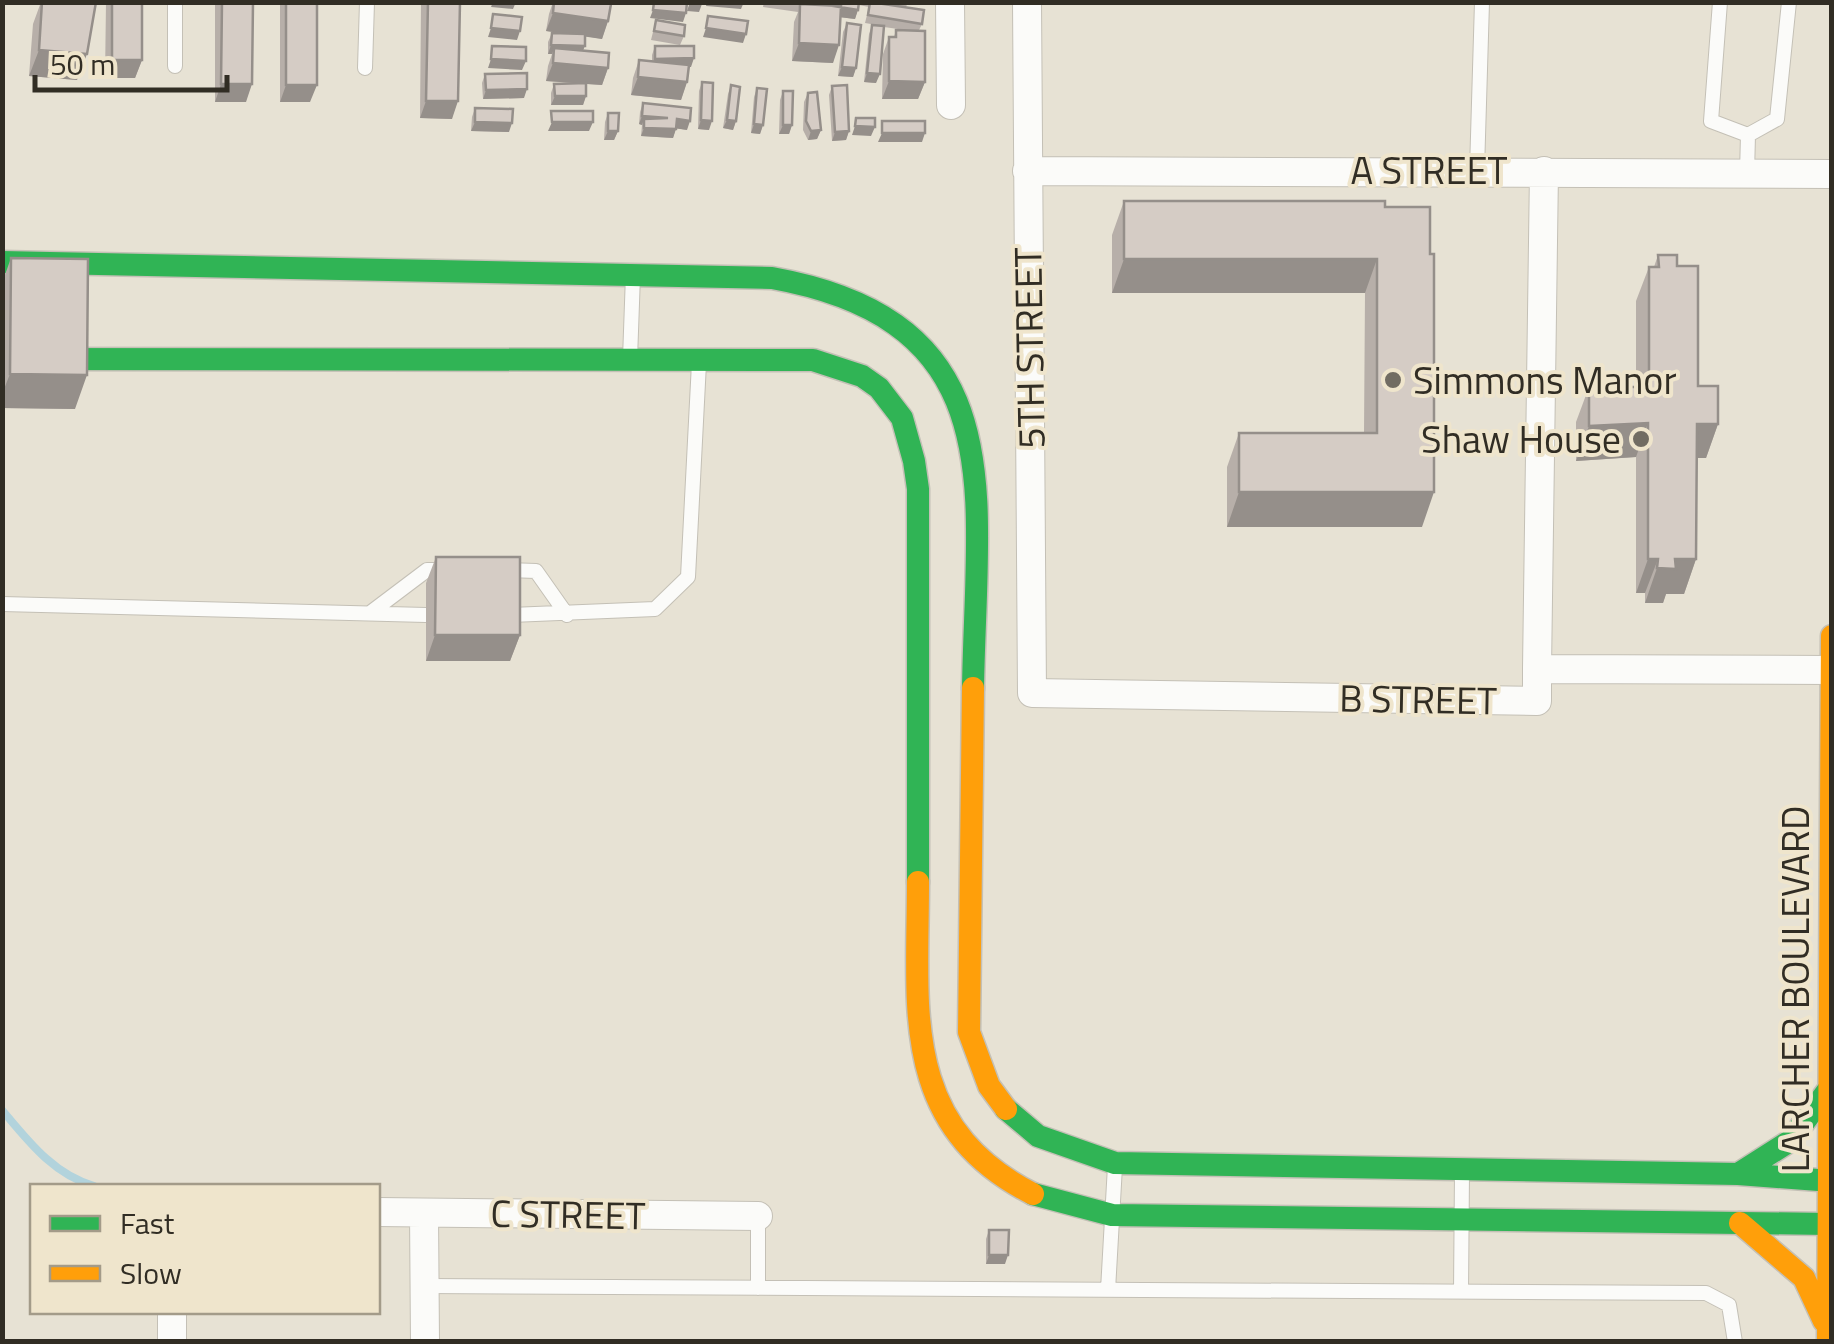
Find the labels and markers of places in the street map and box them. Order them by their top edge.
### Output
place label: Simmons Manor [1413,351,1677,409]
marker: Simmons Manor [1382,369,1404,391]
place label: Shaw House [1421,410,1621,468]
marker: Shaw House [1630,428,1652,450]

